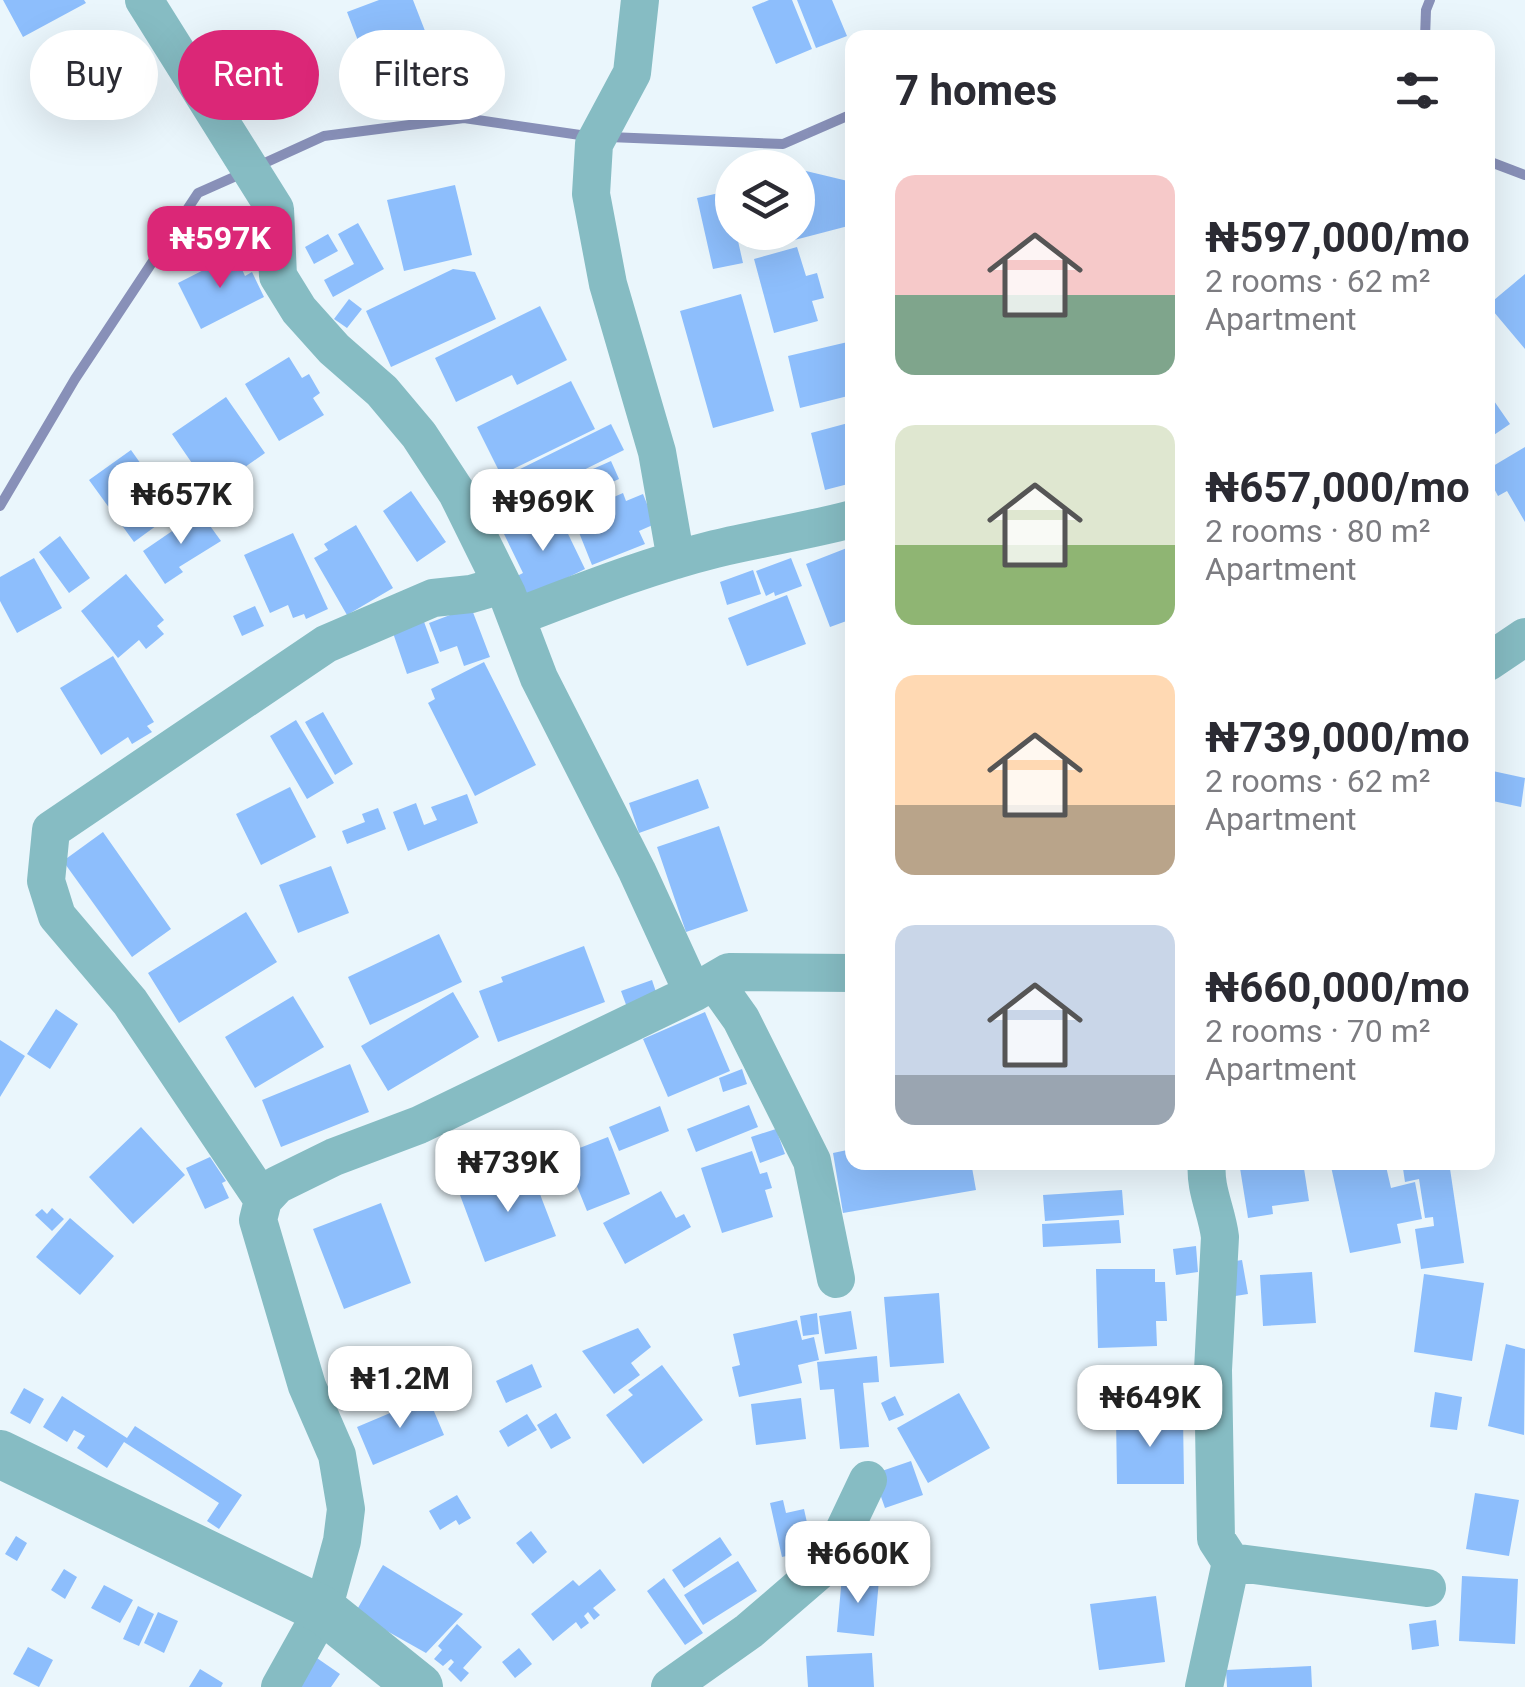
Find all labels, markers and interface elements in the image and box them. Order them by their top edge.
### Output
chip: Buy [30,30,158,120]
chip: Rent [178,30,319,120]
chip: Filters [339,30,505,120]
icon: filters [1390,63,1445,118]
text: 7 homes [895,66,1057,115]
map controls [715,150,815,250]
button: layers [715,150,815,250]
pin: ₦597K [150,206,290,291]
text: ₦597,000/mo [1205,213,1470,262]
icon: home [975,215,1095,335]
text: ₦597K [169,219,271,257]
text: 2 rooms · 62 m² [1205,262,1430,300]
text: Apartment [1205,300,1357,338]
pin: ₦657K [111,462,251,547]
text: ₦657,000/mo [1205,463,1470,512]
icon: home [975,465,1095,585]
pin: ₦969K [473,469,613,554]
text: ₦657K [130,475,232,513]
text: ₦969K [492,482,594,520]
text: 2 rooms · 80 m² [1205,512,1430,550]
text: Apartment [1205,550,1357,588]
text: ₦739,000/mo [1205,713,1470,762]
icon: home [975,715,1095,835]
text: 2 rooms · 62 m² [1205,762,1430,800]
text: Apartment [1205,800,1357,838]
text: ₦660,000/mo [1205,963,1470,1012]
icon: home [975,965,1095,1085]
text: 2 rooms · 70 m² [1205,1012,1430,1050]
text: Apartment [1205,1050,1357,1088]
pin: ₦739K [438,1130,578,1215]
text: ₦739K [457,1143,559,1181]
pin: ₦1.2M [330,1346,470,1431]
text: ₦1.2M [350,1359,450,1397]
pin: ₦649K [1080,1365,1220,1450]
text: ₦649K [1099,1378,1201,1416]
pin: ₦660K [788,1521,928,1606]
text: ₦660K [807,1534,909,1572]

